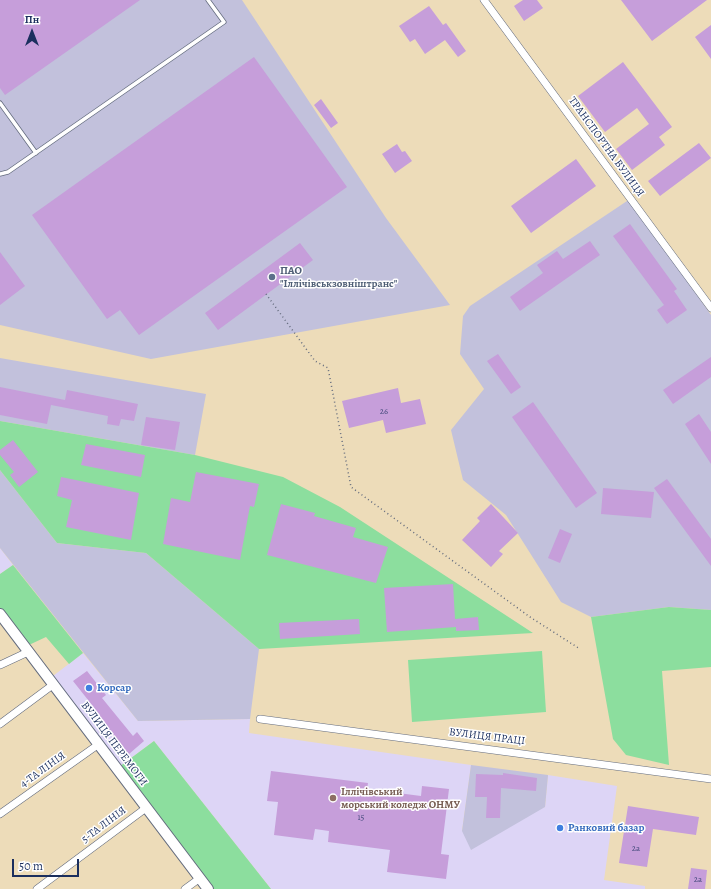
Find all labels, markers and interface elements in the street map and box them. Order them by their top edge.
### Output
north arrow [12,12,52,52]
text: Пн [25,12,39,27]
street label: ТРАНСПОРТНА ВУЛИЦЯ [565,95,647,199]
place label: ПАО "Іллічівськзовніштранс" [280,264,397,290]
marker: ПАО "Іллічівськзовніштранс" [267,272,277,282]
house number: 26 [380,407,388,417]
place label: Корсар [97,681,131,695]
marker: Корсар [84,683,94,693]
street label: ВУЛИЦЯ ПЕРЕМОГИ [78,699,150,789]
street label: ВУЛИЦЯ ПРАЦІ [448,726,526,748]
street label: 4-ТА ЛІНІЯ [18,749,68,791]
place label: Іллічівський морський коледж ОНМУ [341,785,460,811]
marker: Іллічівський морський коледж ОНМУ [328,793,338,803]
street label: 5-ТА ЛІНІЯ [79,804,129,846]
house number: 15 [358,813,364,823]
place label: Ранковий базар [568,821,644,835]
marker: Ранковий базар [555,823,565,833]
house number: 2а [632,844,640,854]
scale bar [14,851,81,877]
text: 50 m [19,858,43,874]
house number: 2а [694,875,702,885]

